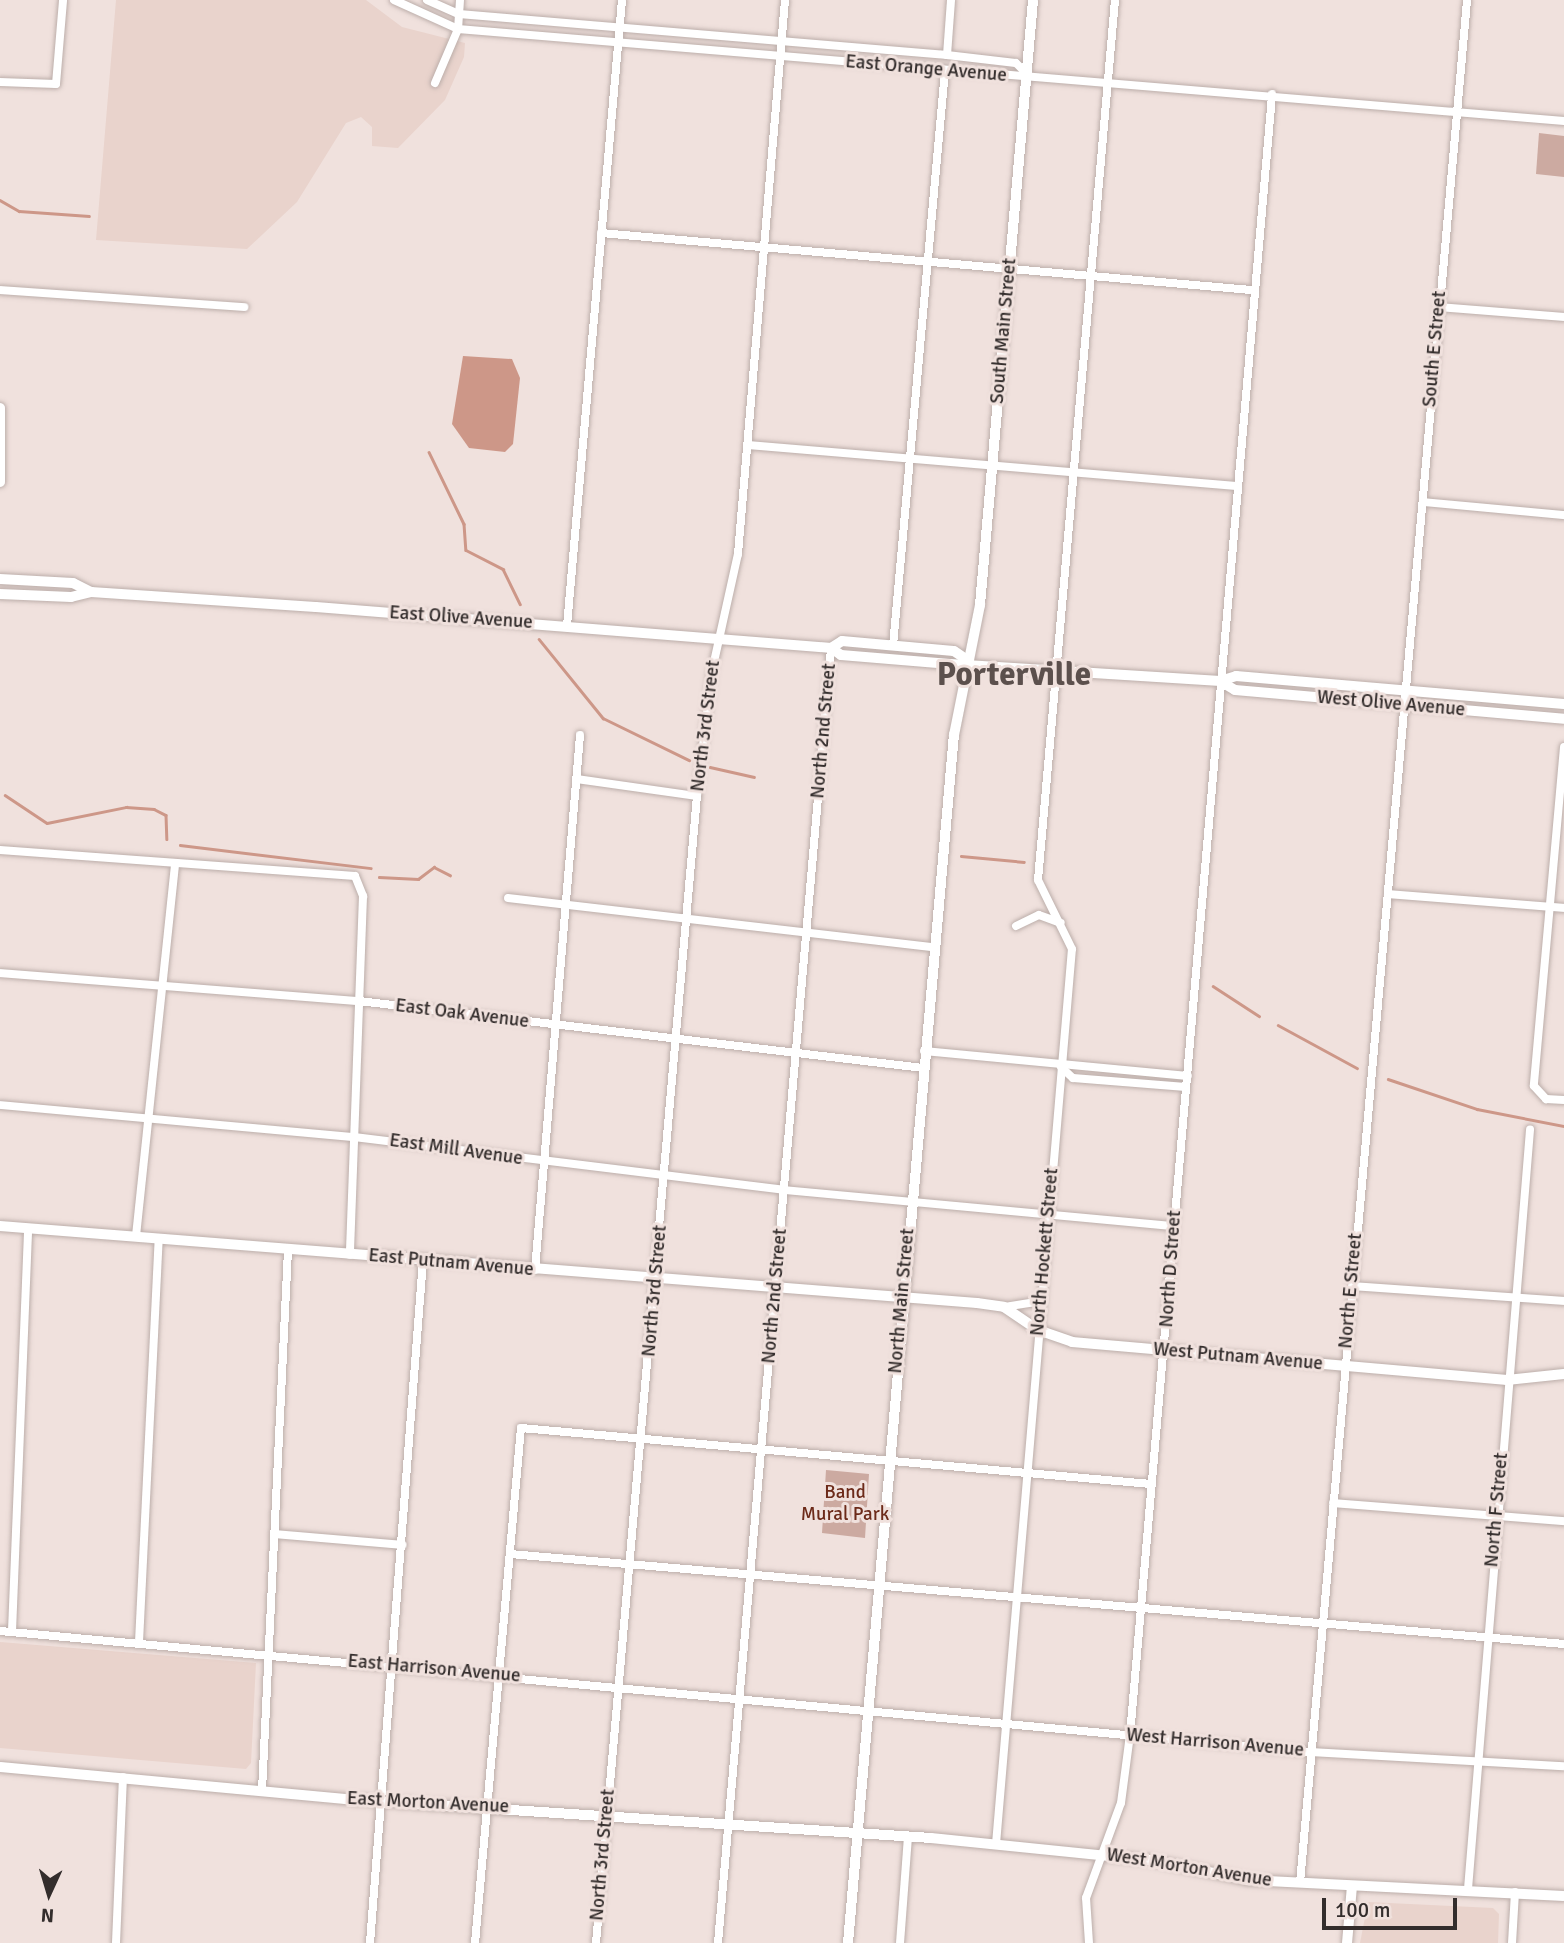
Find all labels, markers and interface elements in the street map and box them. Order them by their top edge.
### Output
street label: East Orange Avenue [844,51,1008,87]
street label: South Main Street [986,257,1022,405]
street label: South E Street [1419,290,1451,408]
street label: East Olive Avenue [388,602,534,634]
district label: Porterville [937,655,1091,695]
street label: North 3rd Street [687,659,725,793]
street label: North 2nd Street [807,662,841,800]
street label: West Olive Avenue [1316,686,1466,722]
street label: East Oak Avenue [394,994,530,1034]
street label: East Mill Avenue [388,1129,524,1171]
street label: North Hockett Street [1026,1167,1064,1337]
street label: North D Street [1156,1210,1186,1328]
street label: North 3rd Street [638,1224,672,1358]
street label: North 2nd Street [758,1227,792,1365]
street label: North Main Street [884,1228,920,1374]
street label: North E Street [1335,1232,1367,1350]
street label: East Putnam Avenue [367,1244,535,1282]
street label: West Putnam Avenue [1152,1338,1324,1376]
street label: North F Street [1481,1452,1513,1568]
park label: Band Mural Park [801,1482,889,1526]
street label: East Harrison Avenue [347,1650,521,1688]
street label: West Harrison Avenue [1125,1724,1305,1762]
street label: East Morton Avenue [346,1787,510,1819]
street label: North 3rd Street [586,1788,620,1922]
street label: West Morton Avenue [1105,1844,1273,1892]
north arrow [14,1859,84,1929]
scale bar [1326,1884,1461,1928]
text: 100 m [1335,1897,1390,1923]
text: N [40,1903,55,1927]

